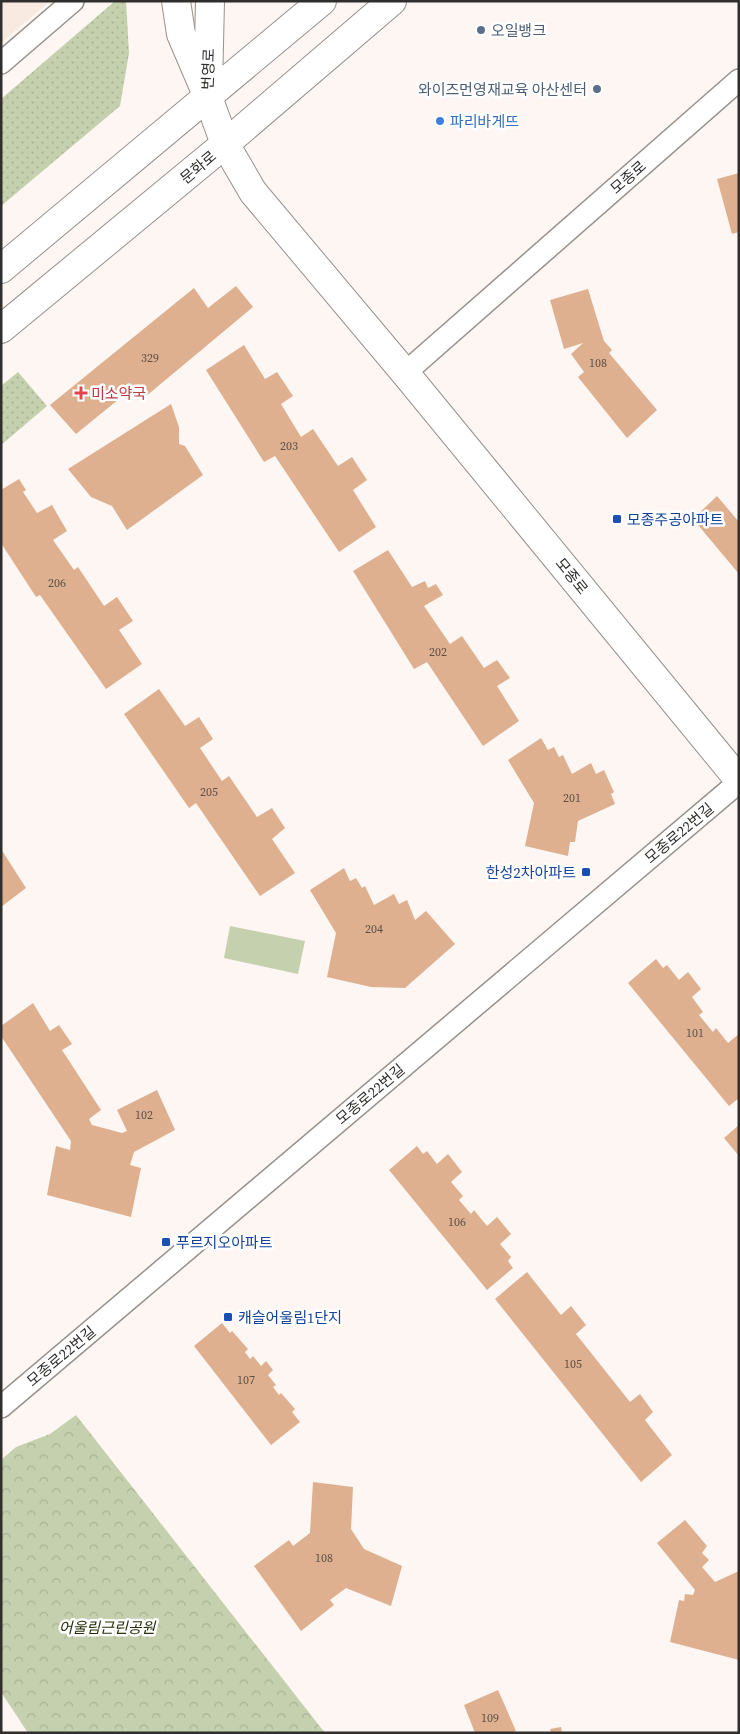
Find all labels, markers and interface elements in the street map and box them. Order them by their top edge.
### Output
place label: 오일뱅크 [491,20,546,41]
marker: 오일뱅크 [475,24,487,36]
street label: 번영로 [197,48,219,90]
place label: 와이즈먼영재교육 아산센터 [418,79,587,100]
marker: 와이즈먼영재교육 아산센터 [591,83,603,95]
place label: 파리바게뜨 [450,111,519,132]
marker: 파리바게뜨 [434,115,446,127]
street label: 문화로 [175,146,221,188]
street label: 모종로 [605,155,651,199]
house number: 329 [141,350,159,366]
house number: 108 [589,355,607,371]
place label: 미소약국 [91,383,146,404]
marker: 미소약국 [75,387,87,399]
house number: 203 [280,438,298,454]
place label: 모종주공아파트 [627,509,724,530]
marker: 모종주공아파트 [611,513,623,525]
street label: 모종로 [551,553,593,599]
house number: 206 [48,575,66,591]
house number: 202 [429,644,447,660]
house number: 205 [200,784,218,800]
house number: 201 [563,790,581,806]
street label: 모종로22번길 [640,798,718,868]
place label: 한성2차아파트 [486,862,576,883]
marker: 한성2차아파트 [580,866,592,878]
house number: 204 [365,921,383,937]
house number: 101 [686,1025,704,1041]
street label: 모종로22번길 [331,1059,409,1129]
house number: 102 [135,1107,153,1123]
house number: 106 [448,1214,466,1230]
place label: 푸르지오아파트 [176,1232,273,1253]
marker: 푸르지오아파트 [160,1236,172,1248]
place label: 캐슬어울림1단지 [238,1307,342,1328]
marker: 캐슬어울림1단지 [222,1311,234,1323]
street label: 모종로22번길 [22,1321,100,1391]
house number: 105 [564,1356,582,1372]
house number: 107 [237,1372,255,1388]
house number: 108 [315,1550,333,1566]
park label: 어울림근린공원 [59,1617,156,1638]
house number: 109 [481,1710,499,1726]

